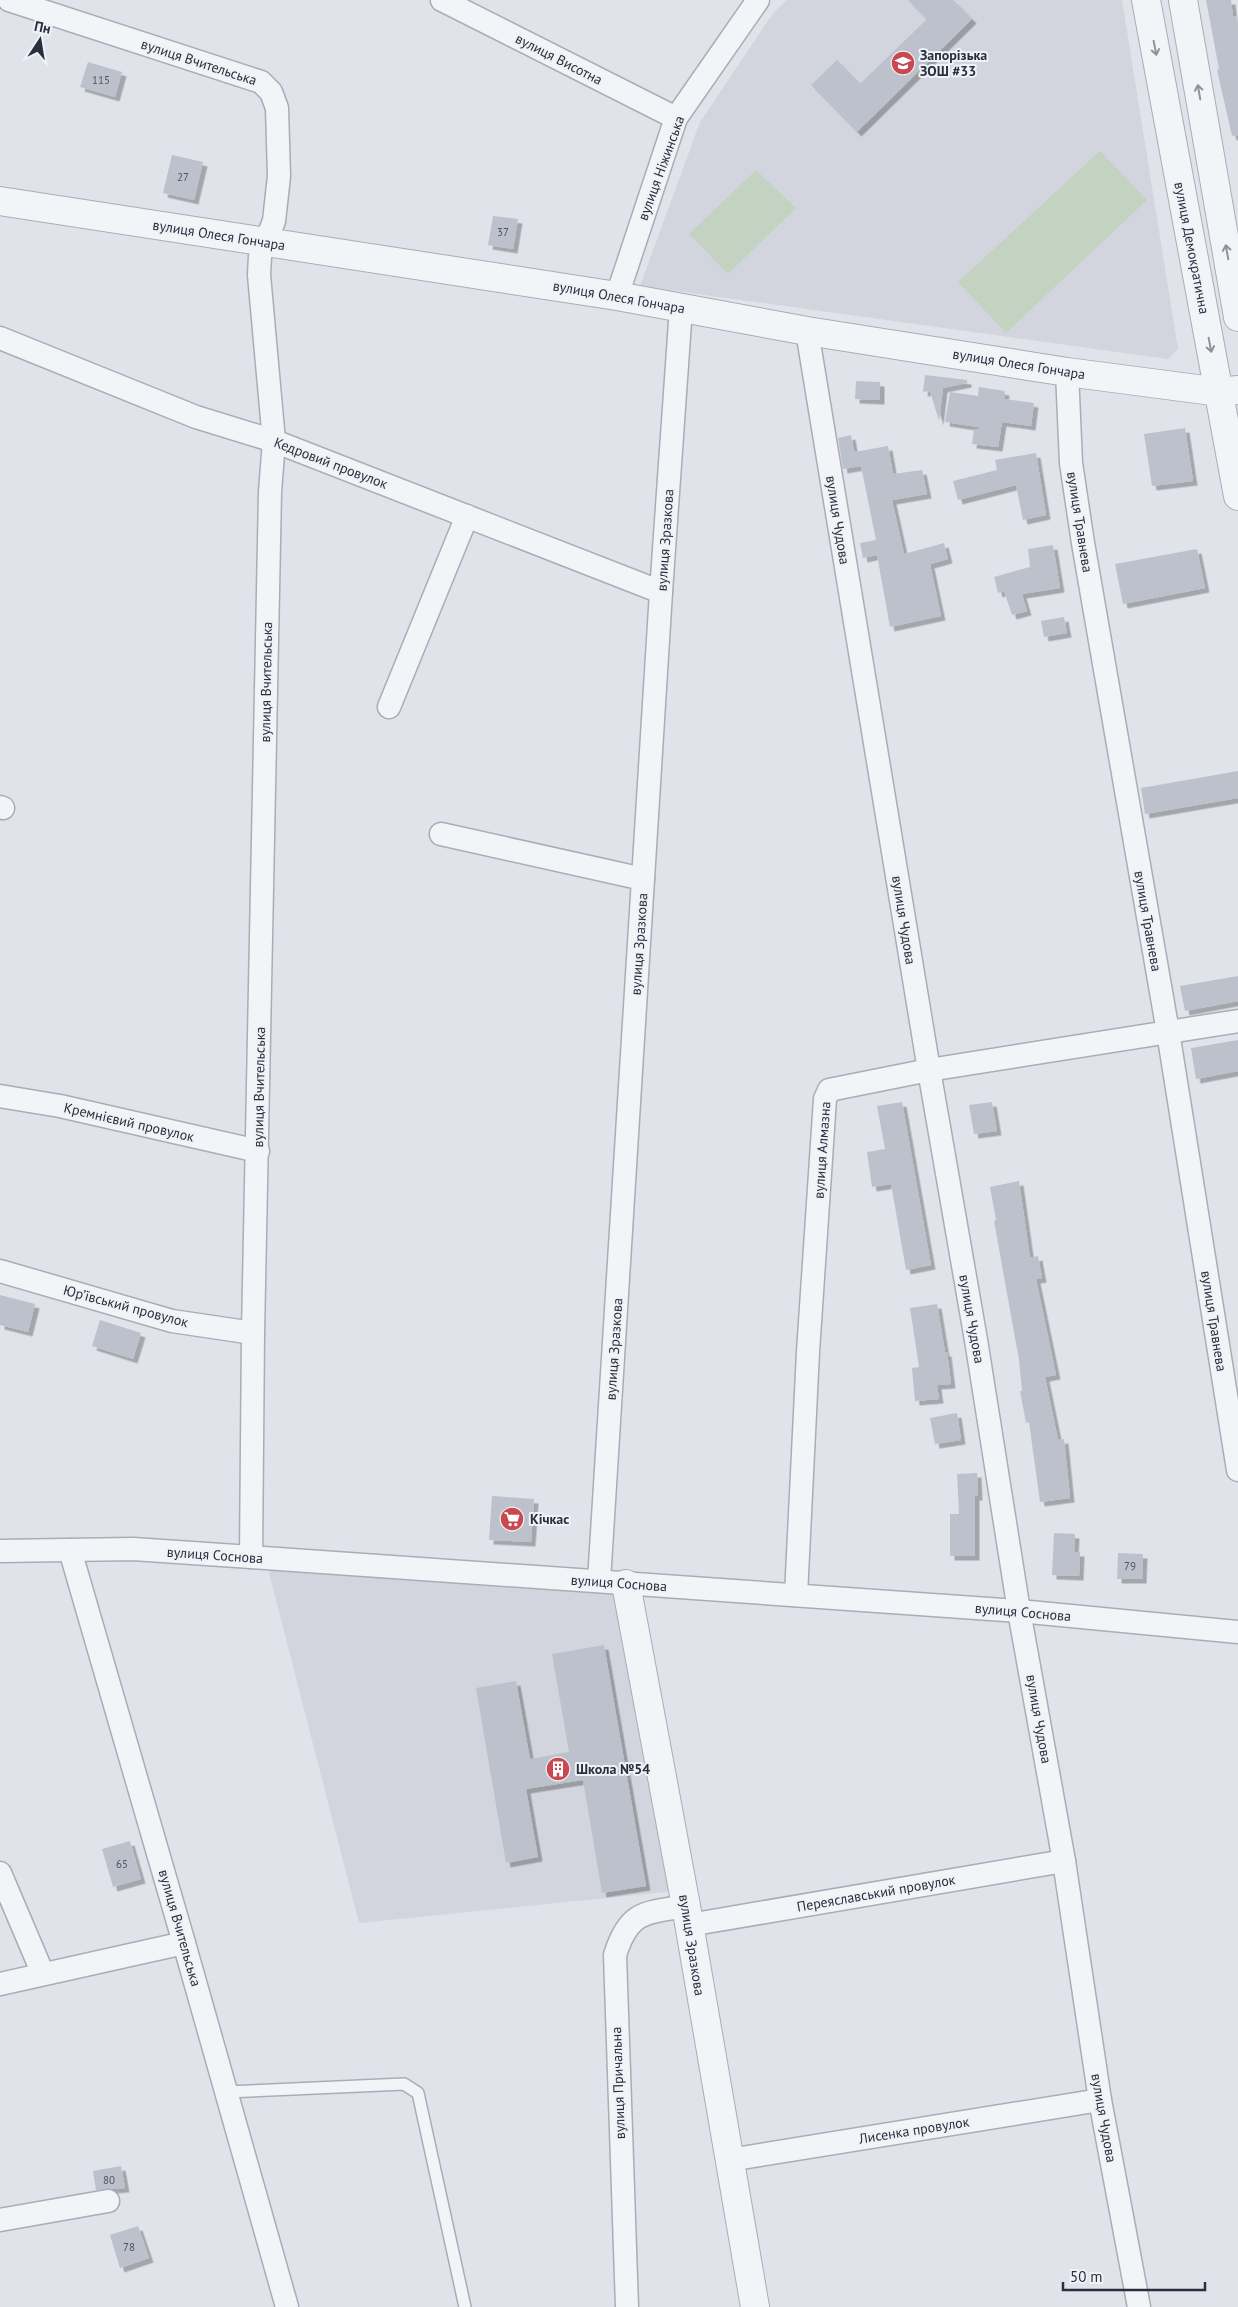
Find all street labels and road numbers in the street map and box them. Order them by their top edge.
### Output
street label: вулиця Висотна [512,29,606,89]
street label: вулиця Вчительська [139,35,259,89]
street label: вулиця Ніжинська [634,113,688,223]
street label: вулиця Демократична [1170,180,1214,316]
street label: вулиця Олеся Гончара [151,216,287,254]
street label: вулиця Олеся Гончара [551,277,687,318]
street label: вулиця Олеся Гончара [951,345,1087,383]
street label: Кедровий провулок [272,433,391,493]
street label: вулиця Травнева [1063,470,1097,574]
street label: вулиця Чудова [822,474,854,566]
street label: вулиця Зразкова [652,488,678,592]
street label: вулиця Вчительська [256,621,276,743]
street label: вулиця Травнева [1130,869,1166,973]
street label: вулиця Чудова [888,874,920,966]
street label: вулиця Зразкова [626,892,652,996]
street label: вулиця Вчительська [249,1026,269,1148]
street label: Кремнієвий провулок [62,1098,196,1146]
street label: вулиця Алмазна [810,1101,834,1199]
street label: вулиця Травнева [1197,1269,1231,1373]
street label: вулиця Чудова [955,1273,989,1365]
street label: Юр’ївський провулок [62,1281,191,1331]
street label: вулиця Зразкова [601,1297,627,1401]
street label: вулиця Соснова [166,1543,264,1567]
street label: вулиця Соснова [570,1571,668,1595]
street label: вулиця Соснова [974,1599,1072,1625]
street label: вулиця Чудова [1022,1673,1056,1765]
street label: вулиця Вчительська [155,1867,205,1989]
street label: Переяславський провулок [795,1870,957,1916]
street label: вулиця Зразкова [675,1893,709,1997]
street label: вулиця Причальна [607,2026,629,2139]
street label: вулиця Чудова [1087,2072,1121,2164]
street label: Лисенка провулок [857,2112,971,2148]

